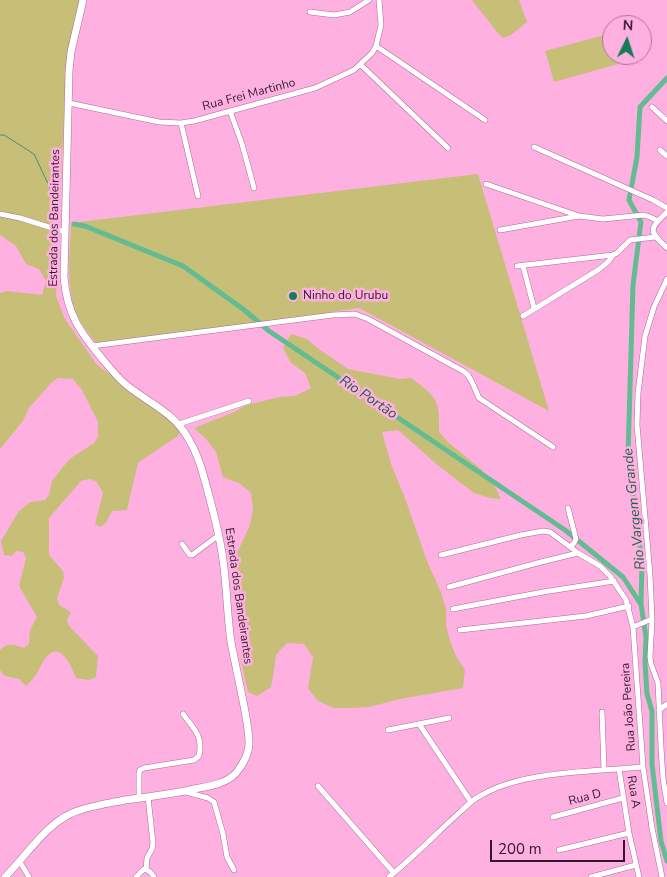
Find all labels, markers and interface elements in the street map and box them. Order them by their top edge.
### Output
north arrow [602,15,652,65]
text: N [622,16,634,35]
street label: Rua Frei Martinho [201,76,297,114]
street label: Estrada dos Bandeirantes [47,149,63,287]
place label: Ninho do Urubu [303,289,388,303]
marker: Ninho do Urubu [287,290,299,302]
water label: Rio Portão [336,373,400,423]
water label: Rio Vargem Grande [620,447,650,571]
street label: Estrada dos Bandeirantes [221,527,255,665]
street label: Rua João Pereira [619,662,639,752]
street label: Rua A [623,775,643,809]
street label: Rua D [567,787,603,809]
scale bar [492,830,627,862]
text: 200 m [498,839,542,859]

